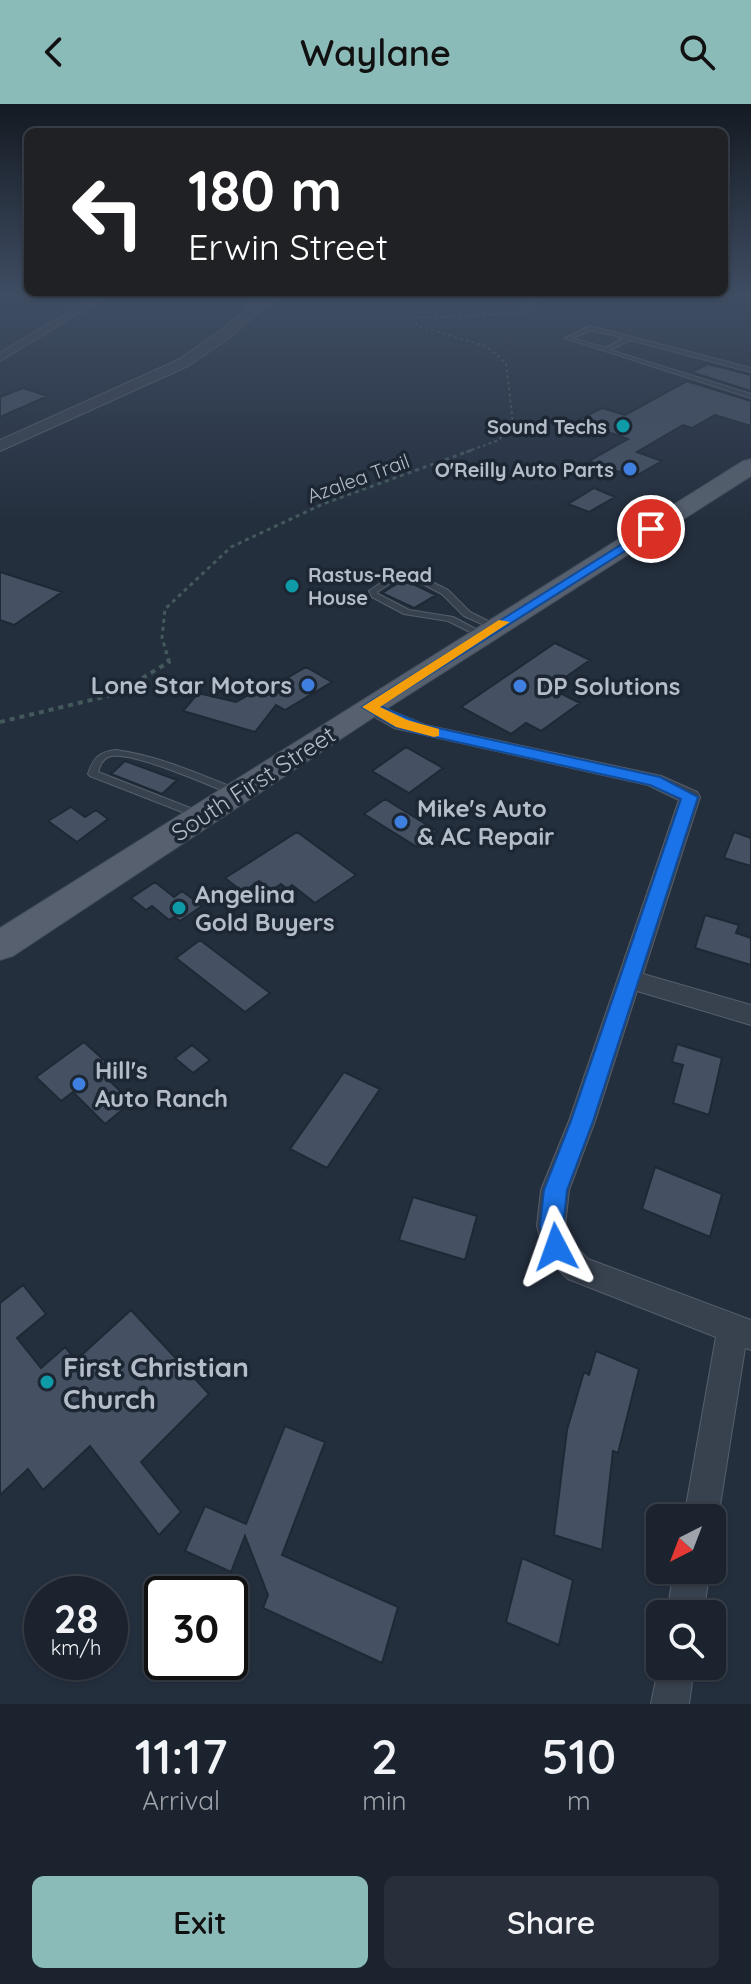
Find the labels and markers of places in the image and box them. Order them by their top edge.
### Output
place label: Sound Techs [487,414,607,439]
marker: Sound Techs [614,417,632,435]
place label: O'Reilly Auto Parts [435,457,614,482]
marker: O'Reilly Auto Parts [621,460,639,478]
pin [617,495,685,563]
place label: Rastus-Read House [308,562,432,610]
marker: Rastus-Read House [283,577,301,595]
place label: Lone Star Motors [91,670,292,700]
place label: DP Solutions [536,671,680,701]
marker: Lone Star Motors [299,676,317,694]
marker: DP Solutions [511,677,529,695]
place label: Mike's Auto & AC Repair [417,793,554,851]
marker: Mike's Auto & AC Repair [392,813,410,831]
place label: Angelina Gold Buyers [195,879,335,937]
marker: Angelina Gold Buyers [170,899,188,917]
place label: Hill's Auto Ranch [95,1055,228,1113]
marker: Hill's Auto Ranch [70,1075,88,1093]
place label: First Christian Church [63,1349,249,1416]
marker: First Christian Church [38,1373,56,1391]

